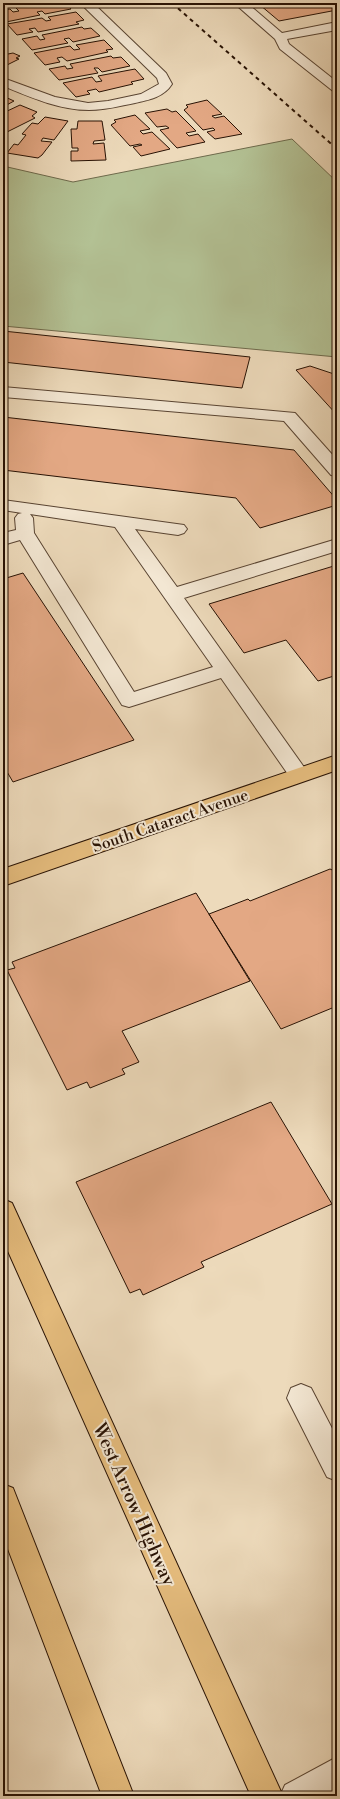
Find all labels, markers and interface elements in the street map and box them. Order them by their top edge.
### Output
street label: South Cataract Avenue [90,785,251,857]
street label: West Arrow Highway [87,1418,181,1590]

